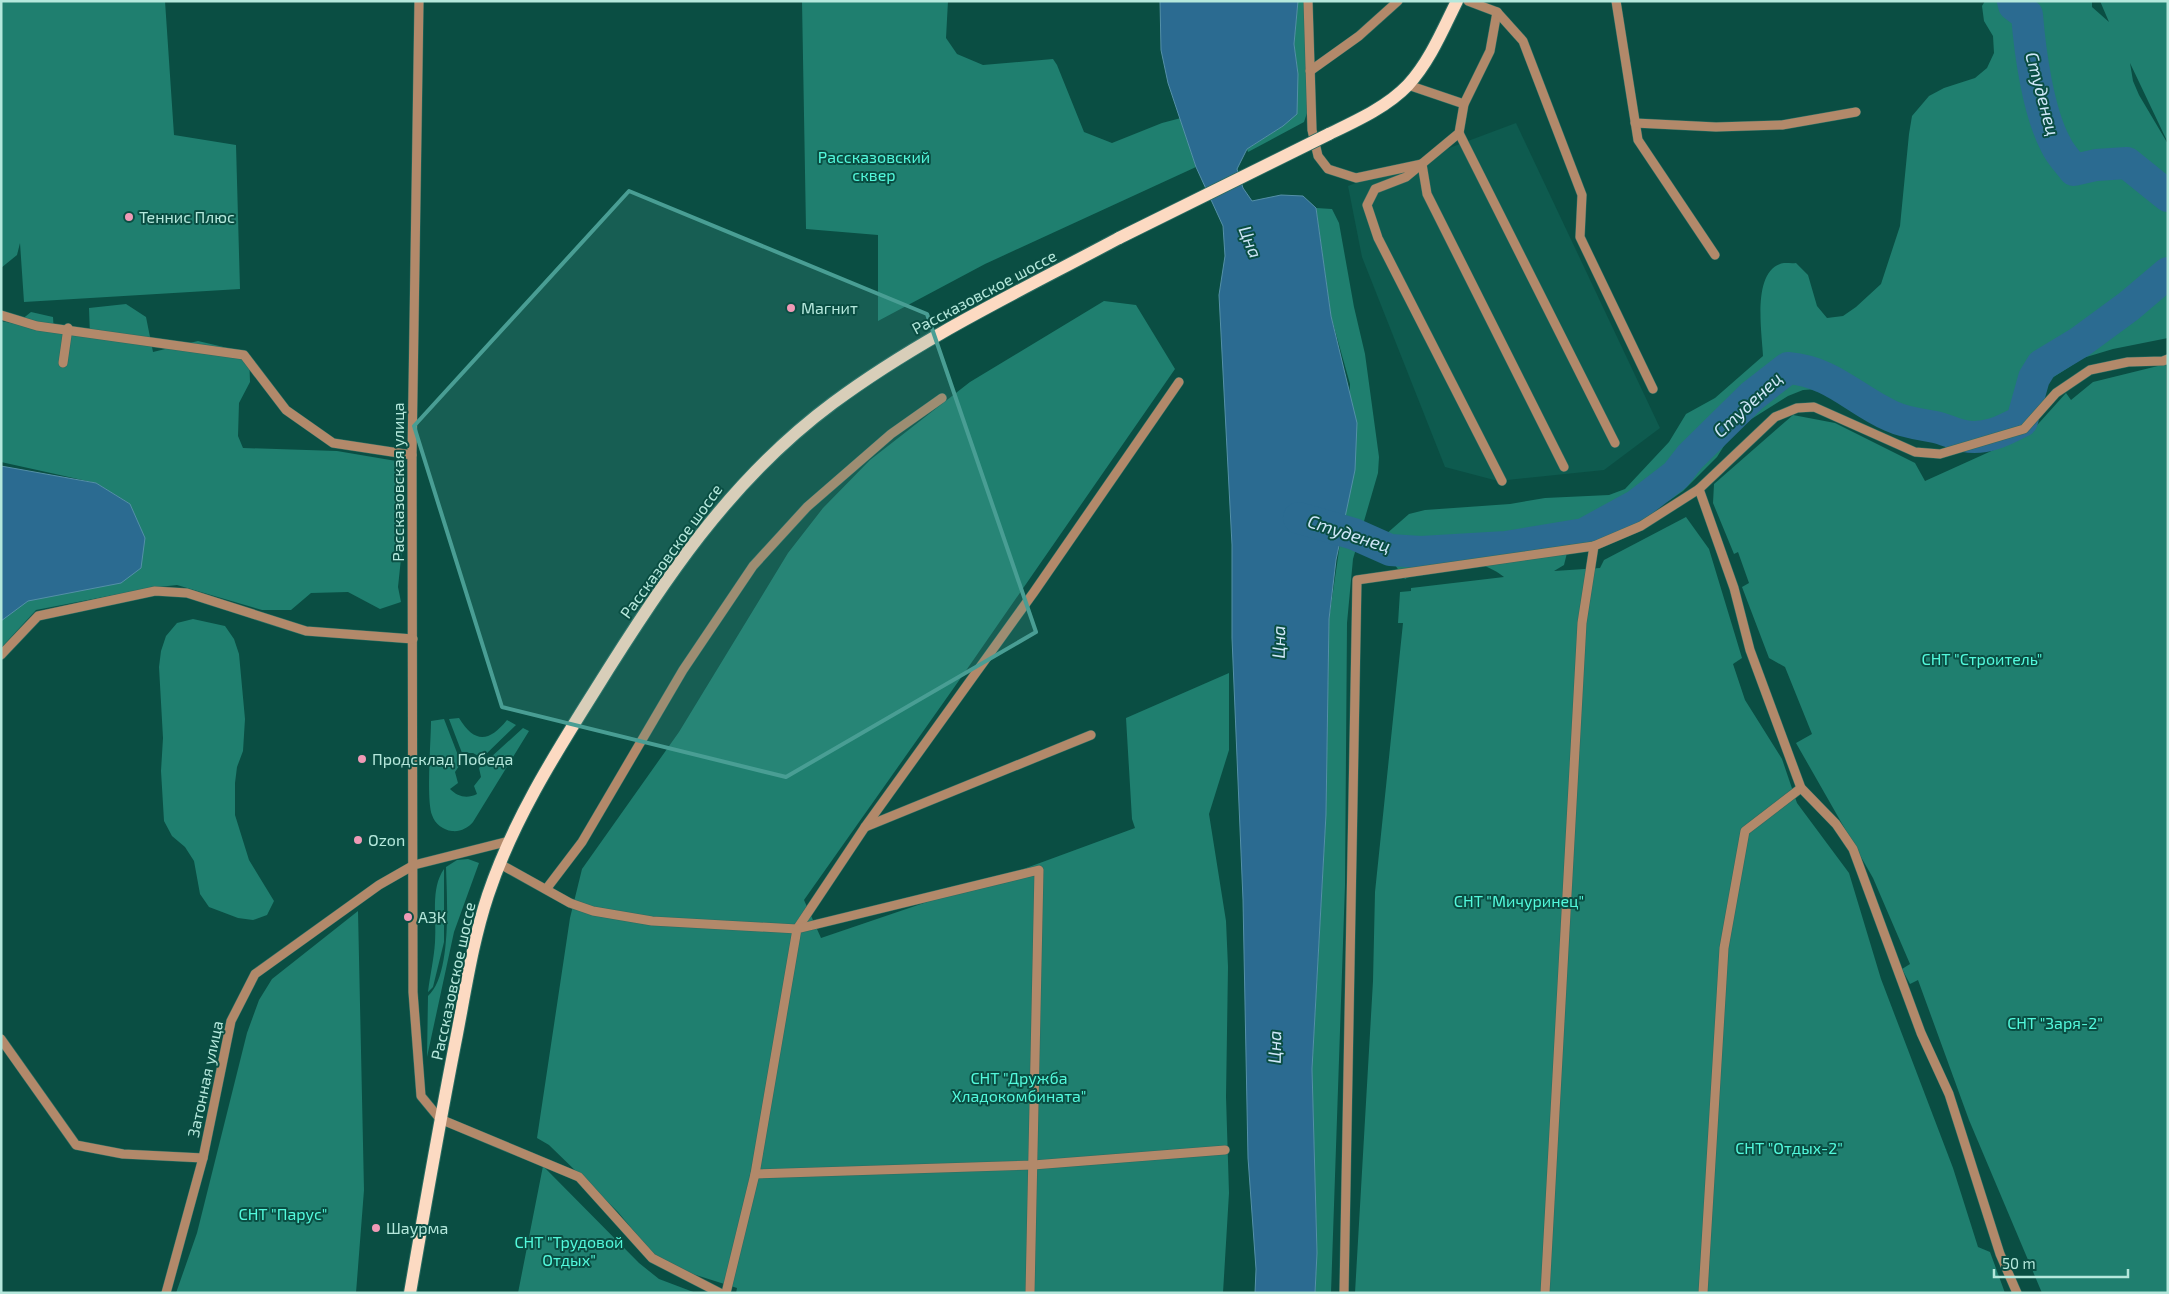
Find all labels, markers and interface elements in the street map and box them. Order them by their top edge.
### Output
water label: Студенец [2021,49,2065,138]
park label: Рассказовский сквер [818,147,930,184]
place label: Теннис Плюс [139,207,235,226]
marker: Теннис Плюс [123,211,135,223]
water label: Цна [1235,222,1267,261]
street label: Рассказовское шоссе [908,245,1059,338]
place label: Магнит [801,298,858,317]
marker: Магнит [785,302,797,314]
water label: Студенец [1708,367,1786,442]
street label: Рассказовская улица [388,402,408,562]
street label: Рассказовское шоссе [616,480,726,621]
water label: Студенец [1305,509,1394,557]
water label: Цна [1267,625,1289,659]
park label: СНТ "Строитель" [1922,649,2042,668]
place label: Продсклад Победа [372,749,513,768]
marker: Продсклад Победа [356,753,368,765]
place label: Ozon [368,830,405,849]
marker: Ozon [352,834,364,846]
park label: СНТ "Мичуринец" [1454,891,1584,911]
street label: Рассказовское шоссе [426,900,479,1062]
place label: АЗК [418,907,447,926]
marker: АЗК [402,911,414,923]
park label: СНТ "Заря-2" [2007,1013,2103,1032]
street label: Затонная улица [183,1019,227,1139]
water label: Цна [1263,1030,1285,1064]
park label: СНТ "Дружба Хладокомбината" [952,1068,1086,1105]
park label: СНТ "Отдых-2" [1735,1138,1843,1157]
park label: СНТ "Парус" [239,1204,327,1224]
place label: Шаурма [386,1218,448,1238]
marker: Шаурма [370,1222,382,1234]
park label: СНТ "Трудовой Отдых" [514,1232,624,1269]
scale bar [1994,1246,2128,1278]
text: 50 m [2002,1254,2036,1272]

